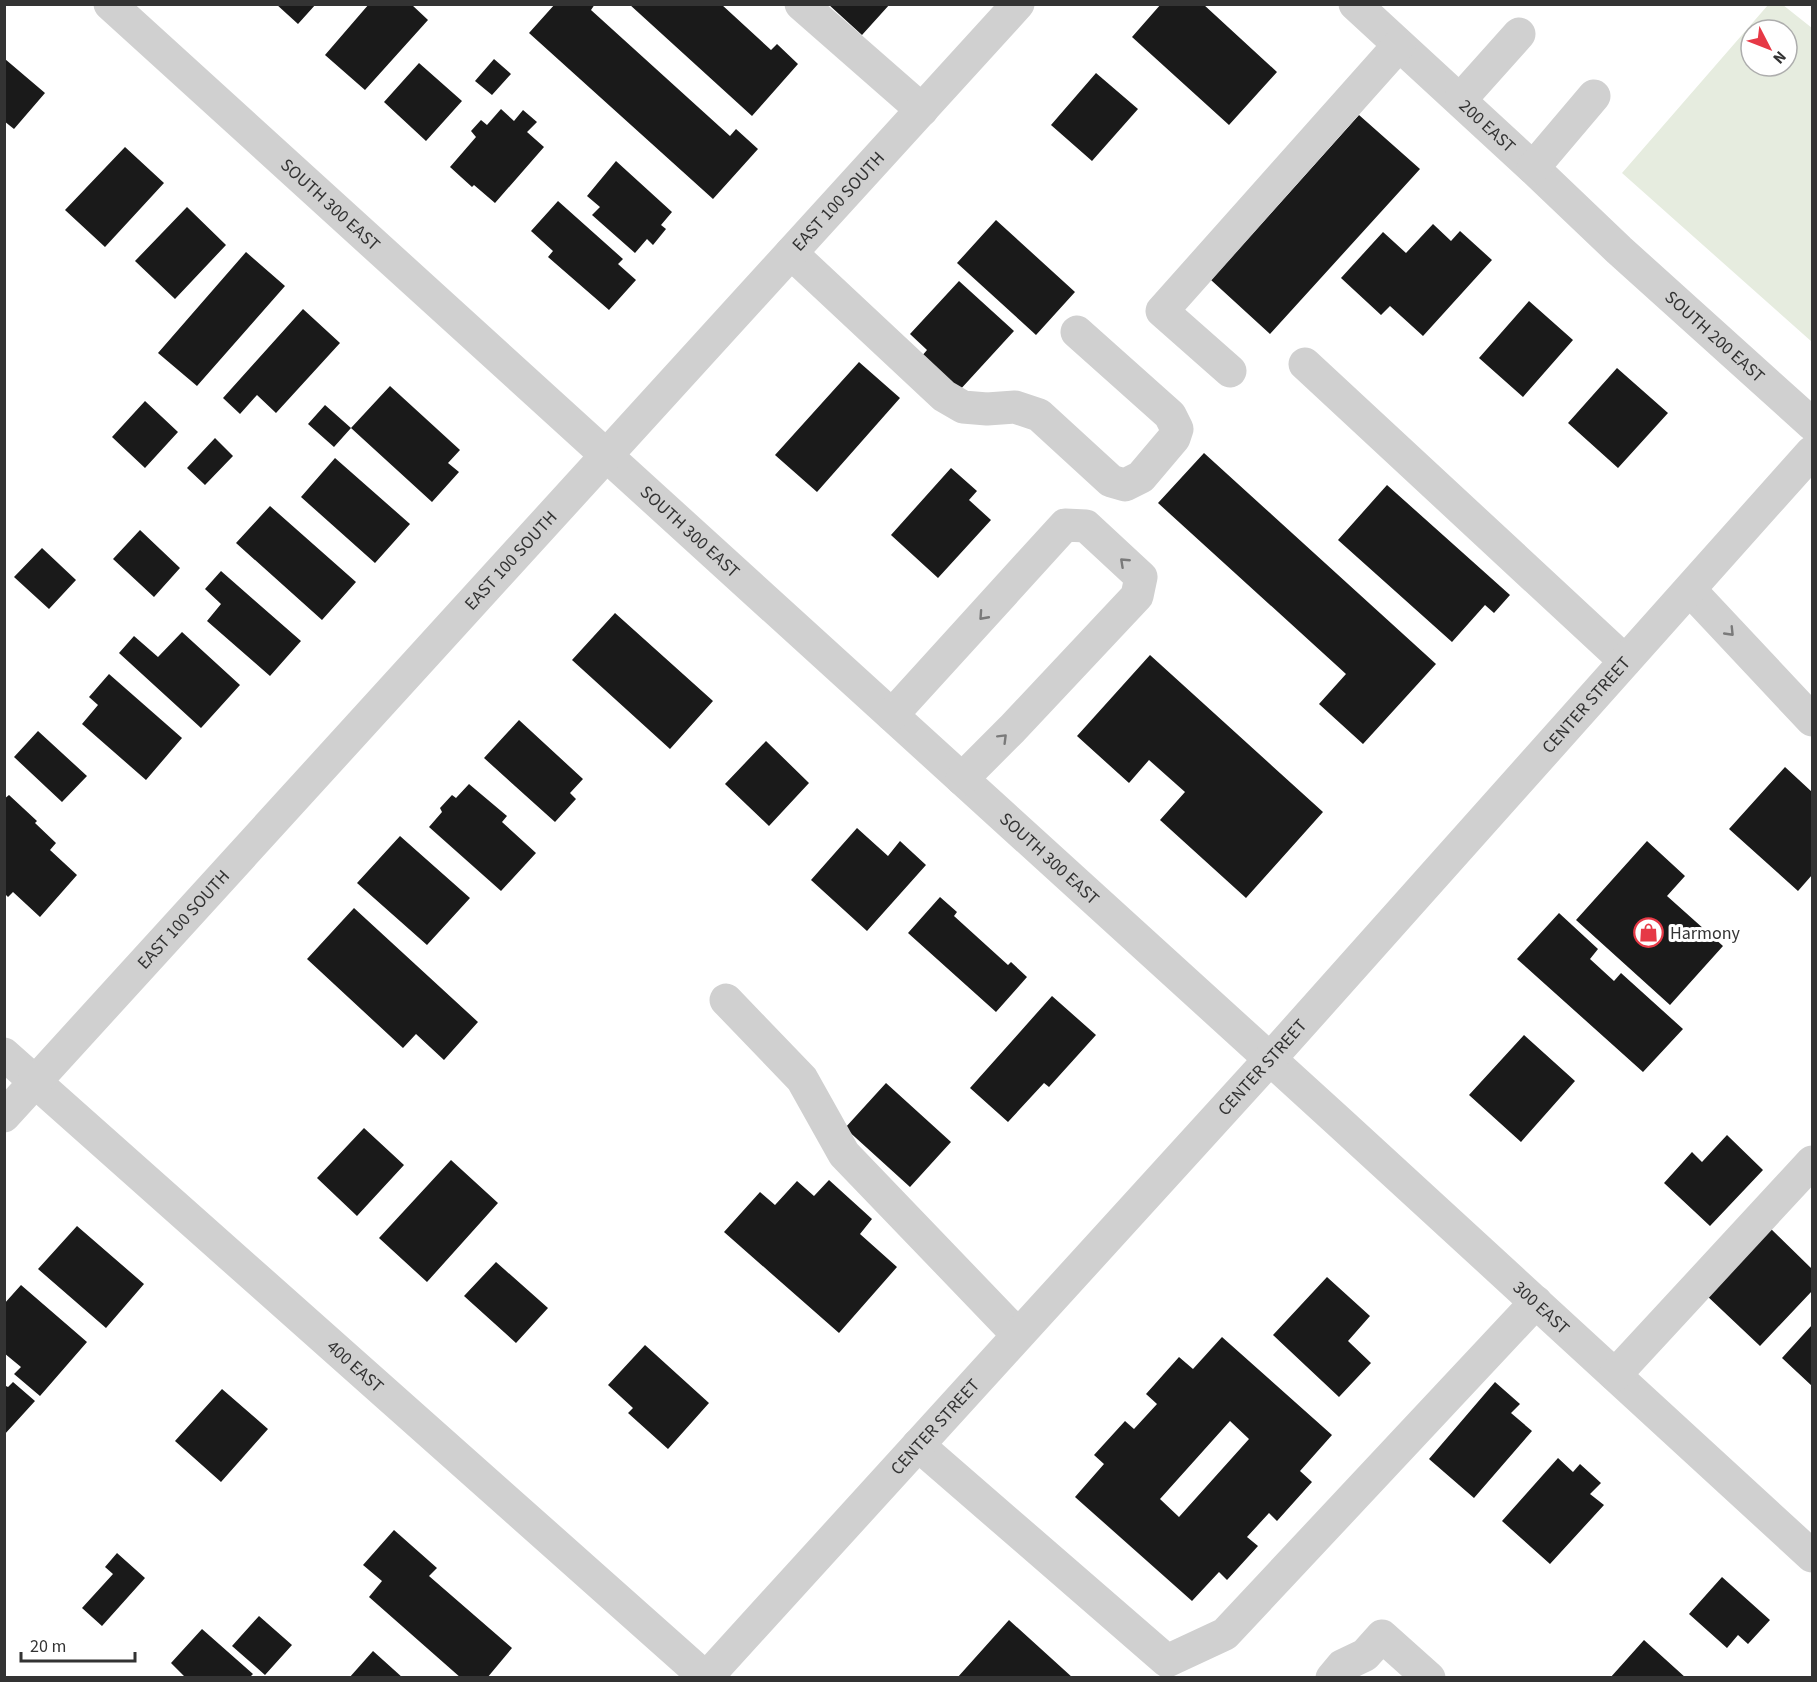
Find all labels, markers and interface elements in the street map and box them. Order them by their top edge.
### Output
north arrow [1739,18,1799,78]
text: N [1768,46,1791,69]
street label: 200 EAST [1454,94,1521,159]
street label: EAST 100 SOUTH [786,146,890,257]
street label: SOUTH 300 EAST [275,153,386,257]
street label: SOUTH 200 EAST [1659,285,1771,388]
street label: SOUTH 300 EAST [635,480,746,584]
street label: EAST 100 SOUTH [459,505,563,616]
one-way arrow [1120,558,1131,569]
one-way arrow [979,609,990,620]
one-way arrow [1723,625,1734,636]
street label: CENTER STREET [1536,651,1636,759]
one-way arrow [996,734,1007,745]
street label: SOUTH 300 EAST [994,807,1105,911]
street label: EAST 100 SOUTH [131,864,235,975]
shop icon: Harmony [1633,917,1665,949]
place label: Harmony [1670,921,1741,946]
street label: CENTER STREET [1212,1013,1313,1121]
street label: 300 EAST [1508,1275,1575,1340]
street label: 400 EAST [321,1334,390,1399]
street label: CENTER STREET [885,1373,986,1480]
scale bar [21,1625,135,1663]
text: 20 m [30,1634,66,1659]

